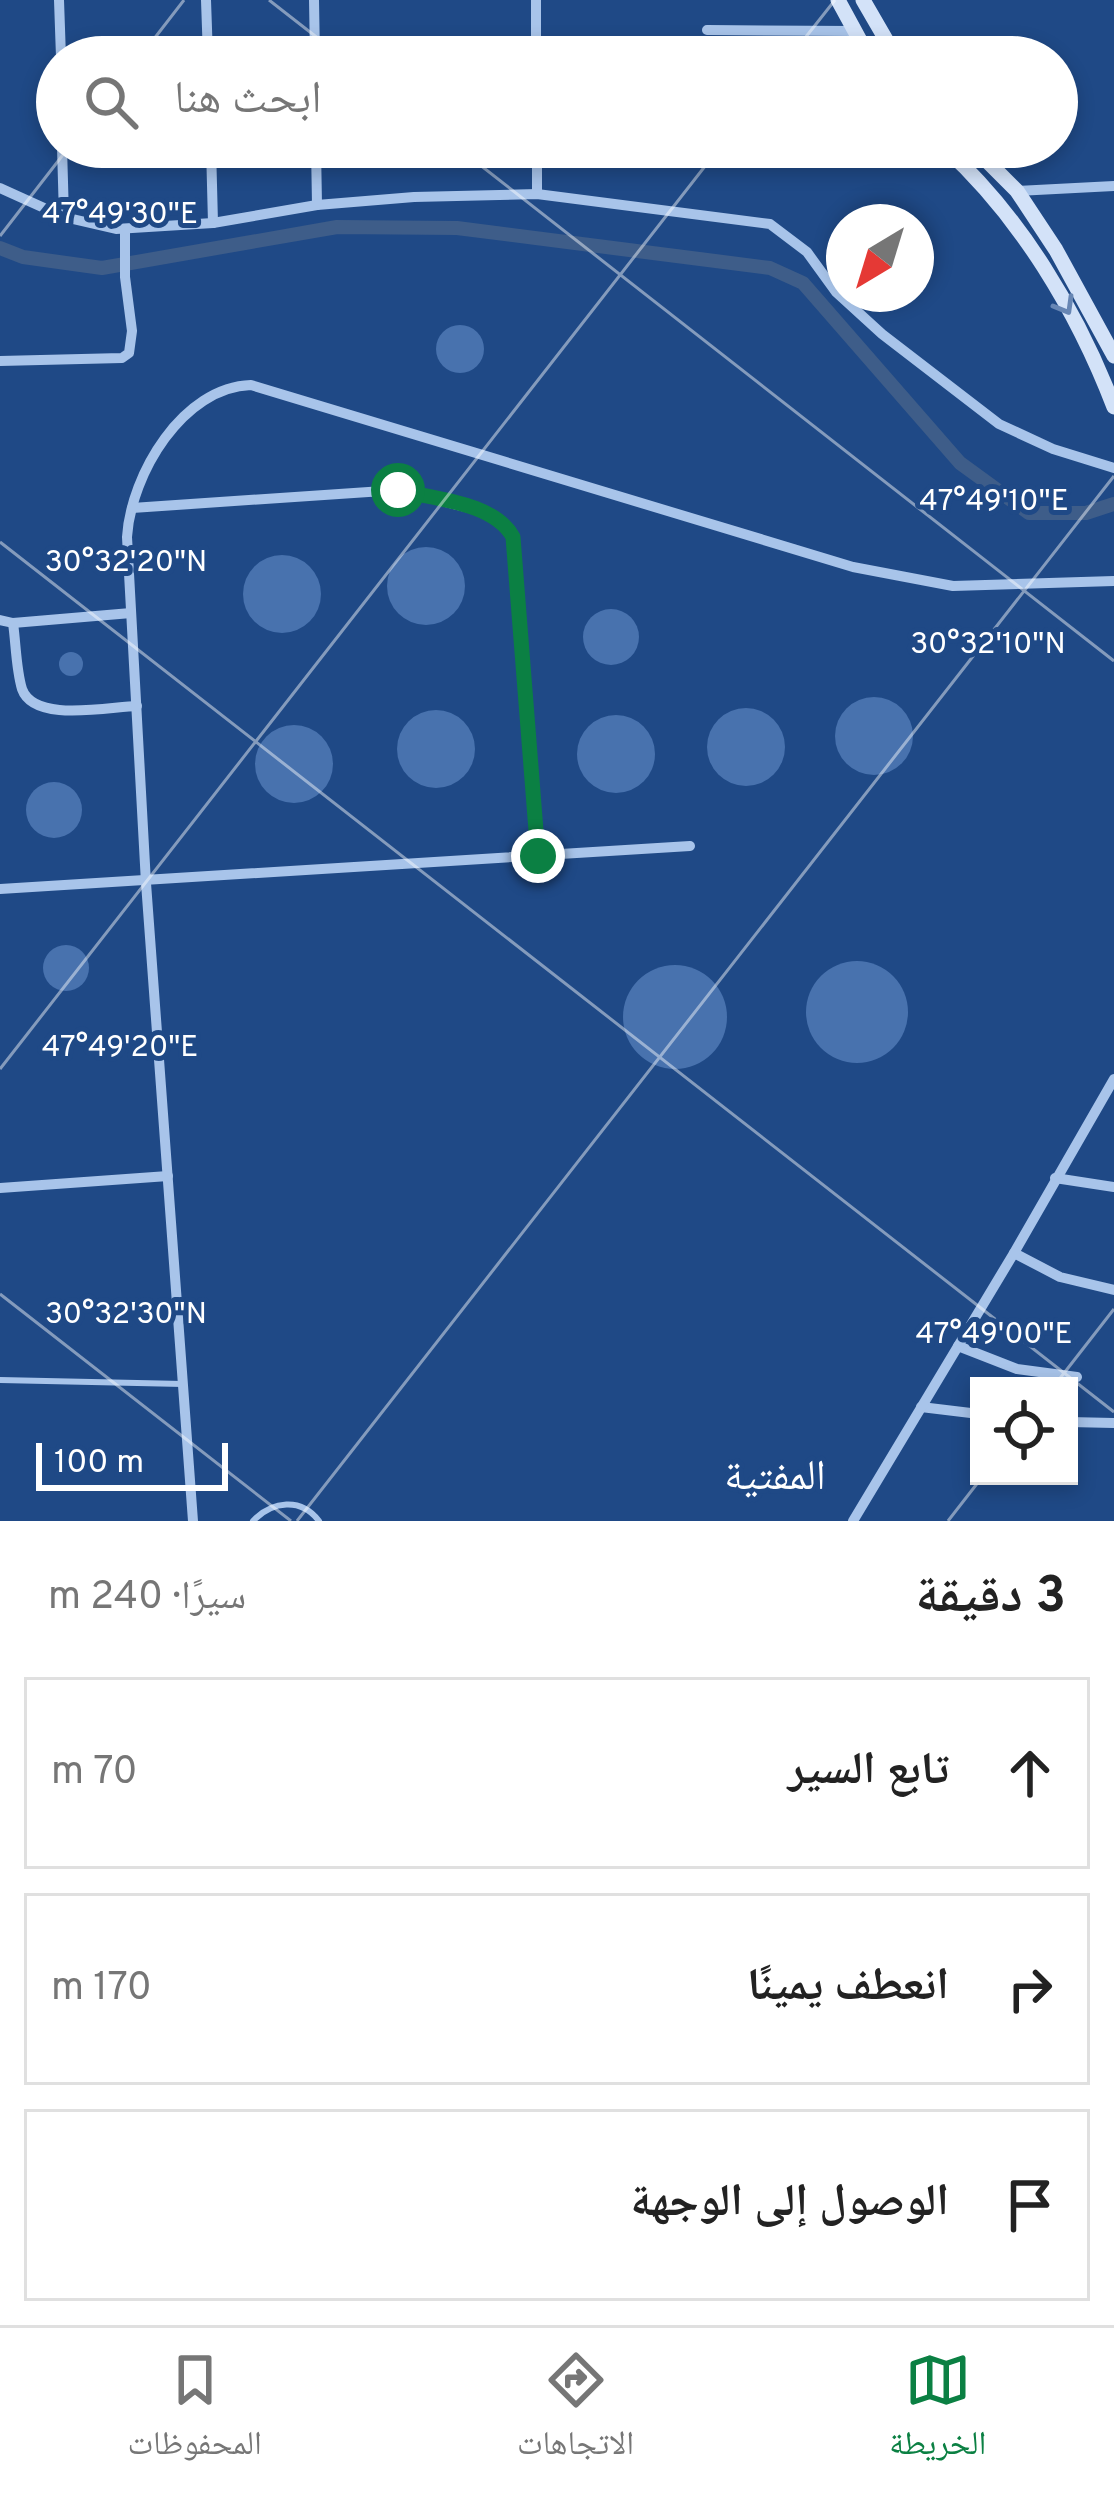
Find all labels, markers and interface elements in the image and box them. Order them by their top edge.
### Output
search box [36,36,1078,168]
icon: search [78,69,144,135]
text: ابحث هنا [174,72,322,129]
text: 47°49'30"E [42,197,198,234]
north arrow [826,204,934,312]
one-way arrow [1051,293,1074,315]
route start [371,463,425,517]
text: 47°49'10"E [919,484,1069,521]
text: 30°32'20"N [45,545,207,582]
text: 30°32'10"N [910,627,1066,664]
route end [511,829,565,883]
text: 47°49'20"E [42,1030,198,1067]
text: 30°32'30"N [45,1297,207,1334]
text: 47°49'00"E [915,1317,1073,1354]
map controls [970,1377,1078,1485]
button: locate [970,1377,1078,1485]
scale bar [36,1437,228,1490]
text: 100 m [54,1443,144,1485]
district label: المفتية [724,1452,826,1505]
text: 3 دقيقة [916,1566,1066,1631]
text: سيرًا · 240 m [48,1574,246,1623]
icon: ahead [997,1740,1063,1806]
text: تابع السير [788,1743,949,1800]
text: 70 m [51,1749,137,1798]
icon: right [997,1956,1063,2022]
text: انعطف يمينًا [747,1959,949,2016]
text: 170 m [51,1965,152,2014]
icon: arrive [997,2172,1063,2238]
text: الوصول إلى الوجهة [631,2175,949,2232]
tab: المحفوظات [128,2347,262,2475]
tab: الاتجاهات [517,2347,634,2475]
tab: الخريطة [889,2347,986,2475]

